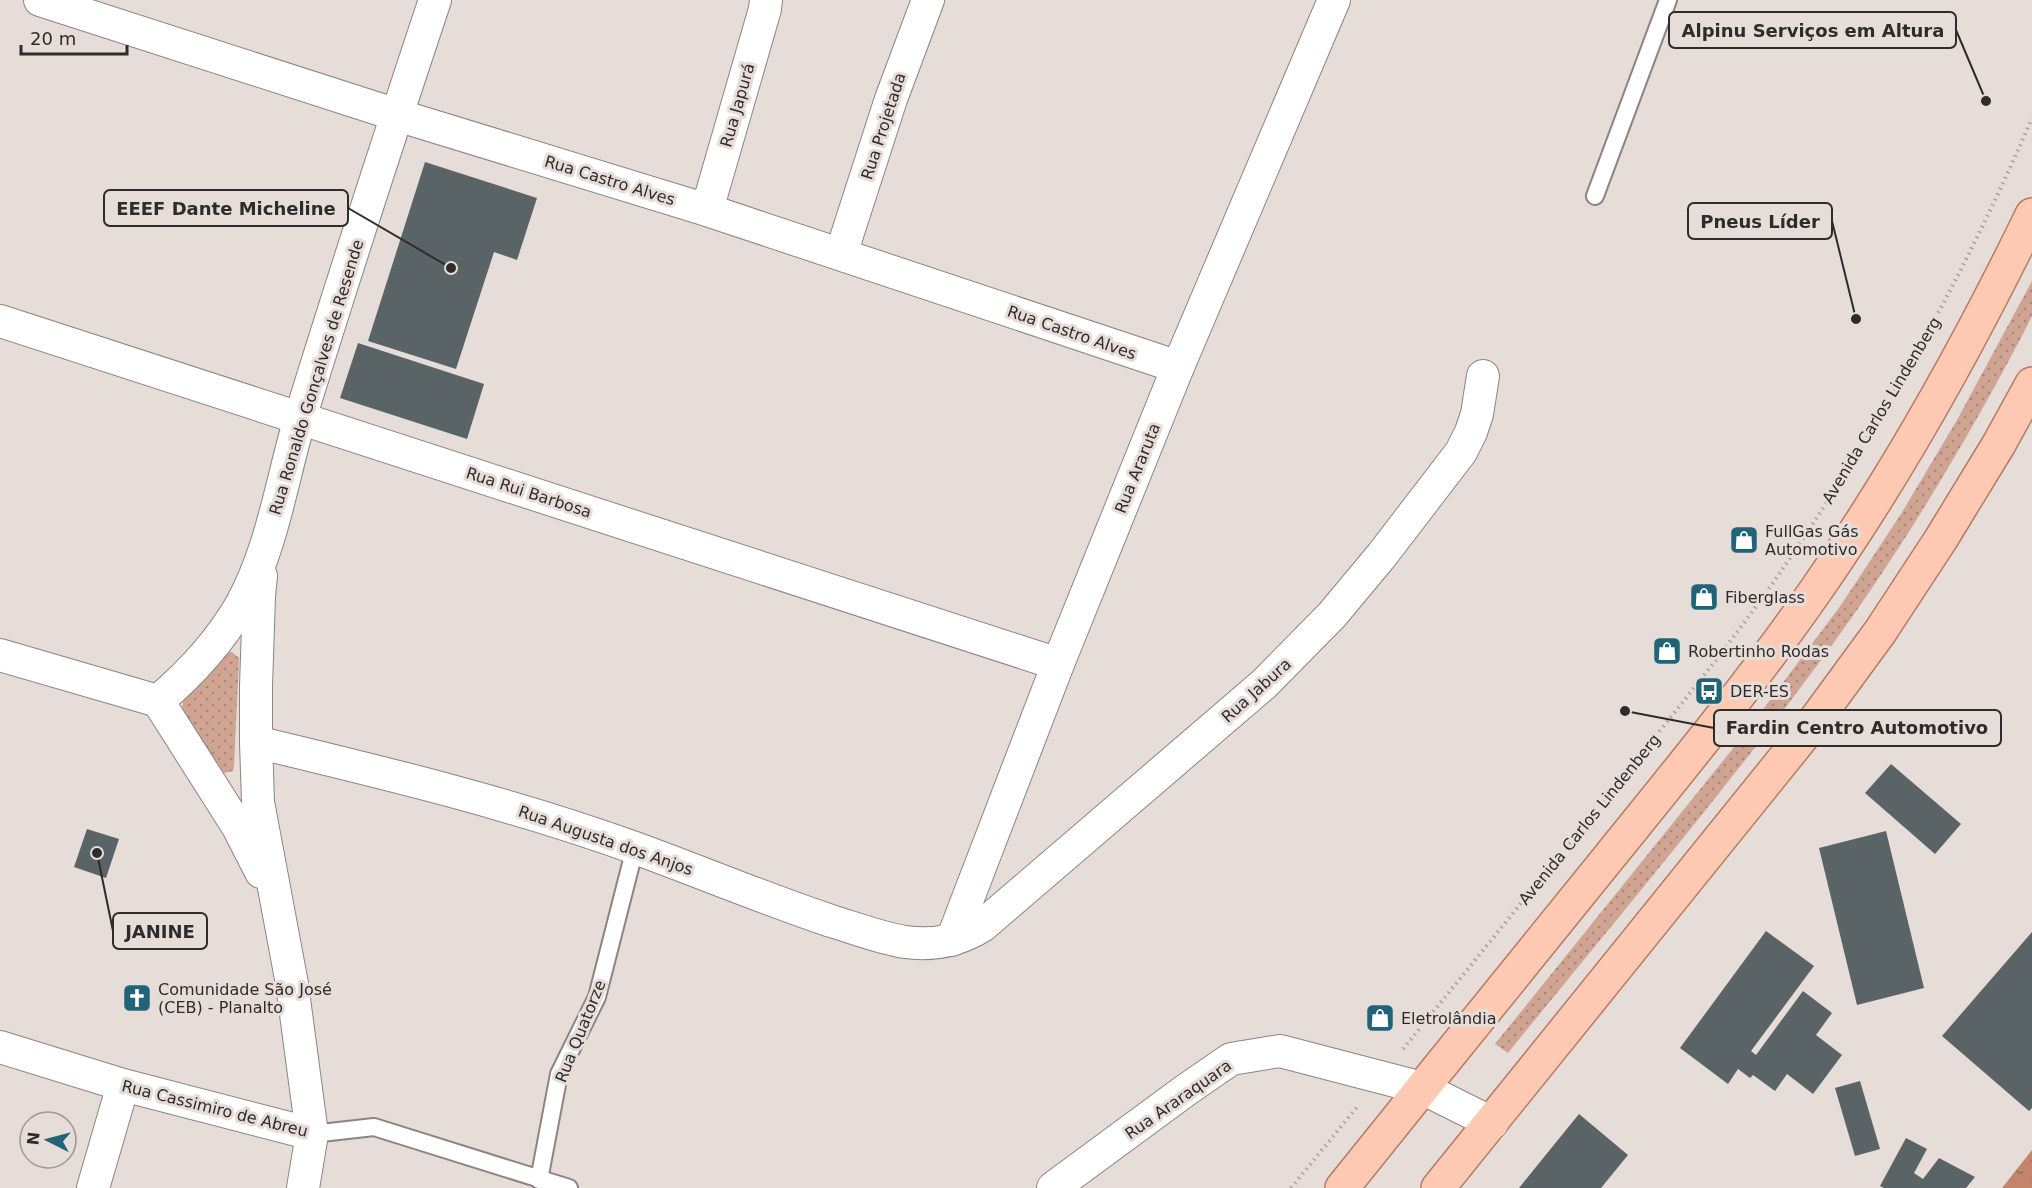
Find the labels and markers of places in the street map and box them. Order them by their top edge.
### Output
callout: Alpinu Serviços em Altura [1669,12,1956,48]
callout: EEEF Dante Micheline [104,190,348,226]
callout: Pneus Líder [1688,203,1832,239]
place label: FullGas Gás Automotivo [1765,522,1859,559]
shop icon: FullGas Gás Automotivo [1728,524,1760,556]
shop icon: Fiberglass [1688,581,1720,613]
place label: Fiberglass [1725,588,1805,607]
shop icon: Robertinho Rodas [1651,635,1683,667]
place label: Robertinho Rodas [1688,642,1829,661]
bus stop icon: DER-ES [1693,675,1725,707]
place label: DER-ES [1730,682,1789,701]
callout: Fardin Centro Automotivo [1714,710,2001,746]
callout: JANINE [113,913,207,949]
place label: Comunidade São José (CEB) - Planalto [158,980,332,1017]
church icon: Comunidade São José (CEB) - Planalto [121,982,153,1014]
shop icon: Eletrolândia [1364,1002,1396,1034]
place label: Eletrolândia [1401,1009,1496,1028]

